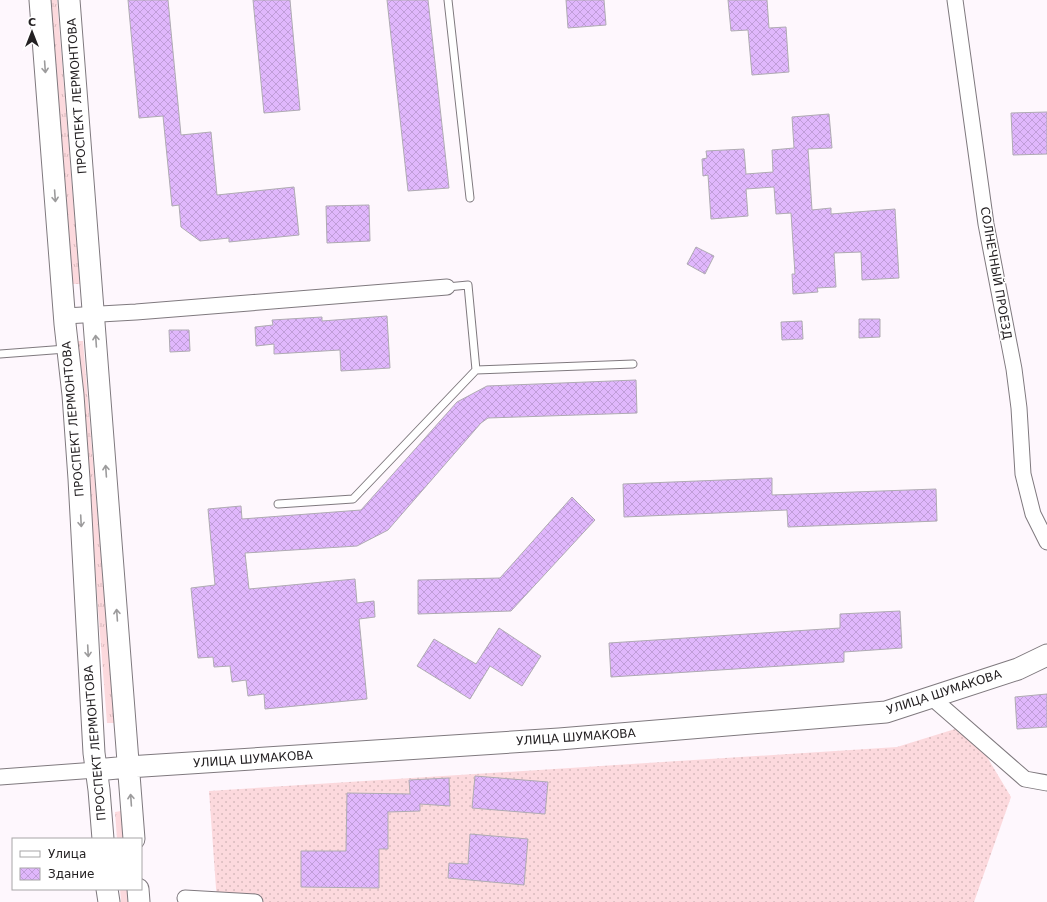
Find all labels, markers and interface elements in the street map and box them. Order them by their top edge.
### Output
north arrow [12,12,52,52]
text: С [28,16,36,29]
street label: ПРОСПЕКТ ЛЕРМОНТОВА [65,17,89,174]
one-way arrow [42,60,49,73]
one-way arrow [52,189,59,202]
street label: СОЛНЕЧНЫЙ ПРОЕЗД [977,205,1016,340]
one-way arrow [93,335,100,348]
street label: ПРОСПЕКТ ЛЕРМОНТОВА [59,340,87,497]
one-way arrow [102,465,109,478]
one-way arrow [77,514,85,527]
one-way arrow [113,609,120,622]
one-way arrow [85,644,92,657]
street label: ПРОСПЕКТ ЛЕРМОНТОВА [81,664,109,821]
street label: УЛИЦА ШУМАКОВА [885,667,1004,717]
street label: УЛИЦА ШУМАКОВА [516,726,637,748]
street label: УЛИЦА ШУМАКОВА [193,748,314,770]
one-way arrow [128,794,135,807]
legend [12,838,142,890]
text: Улица [48,847,86,861]
text: Здание [48,867,94,881]

